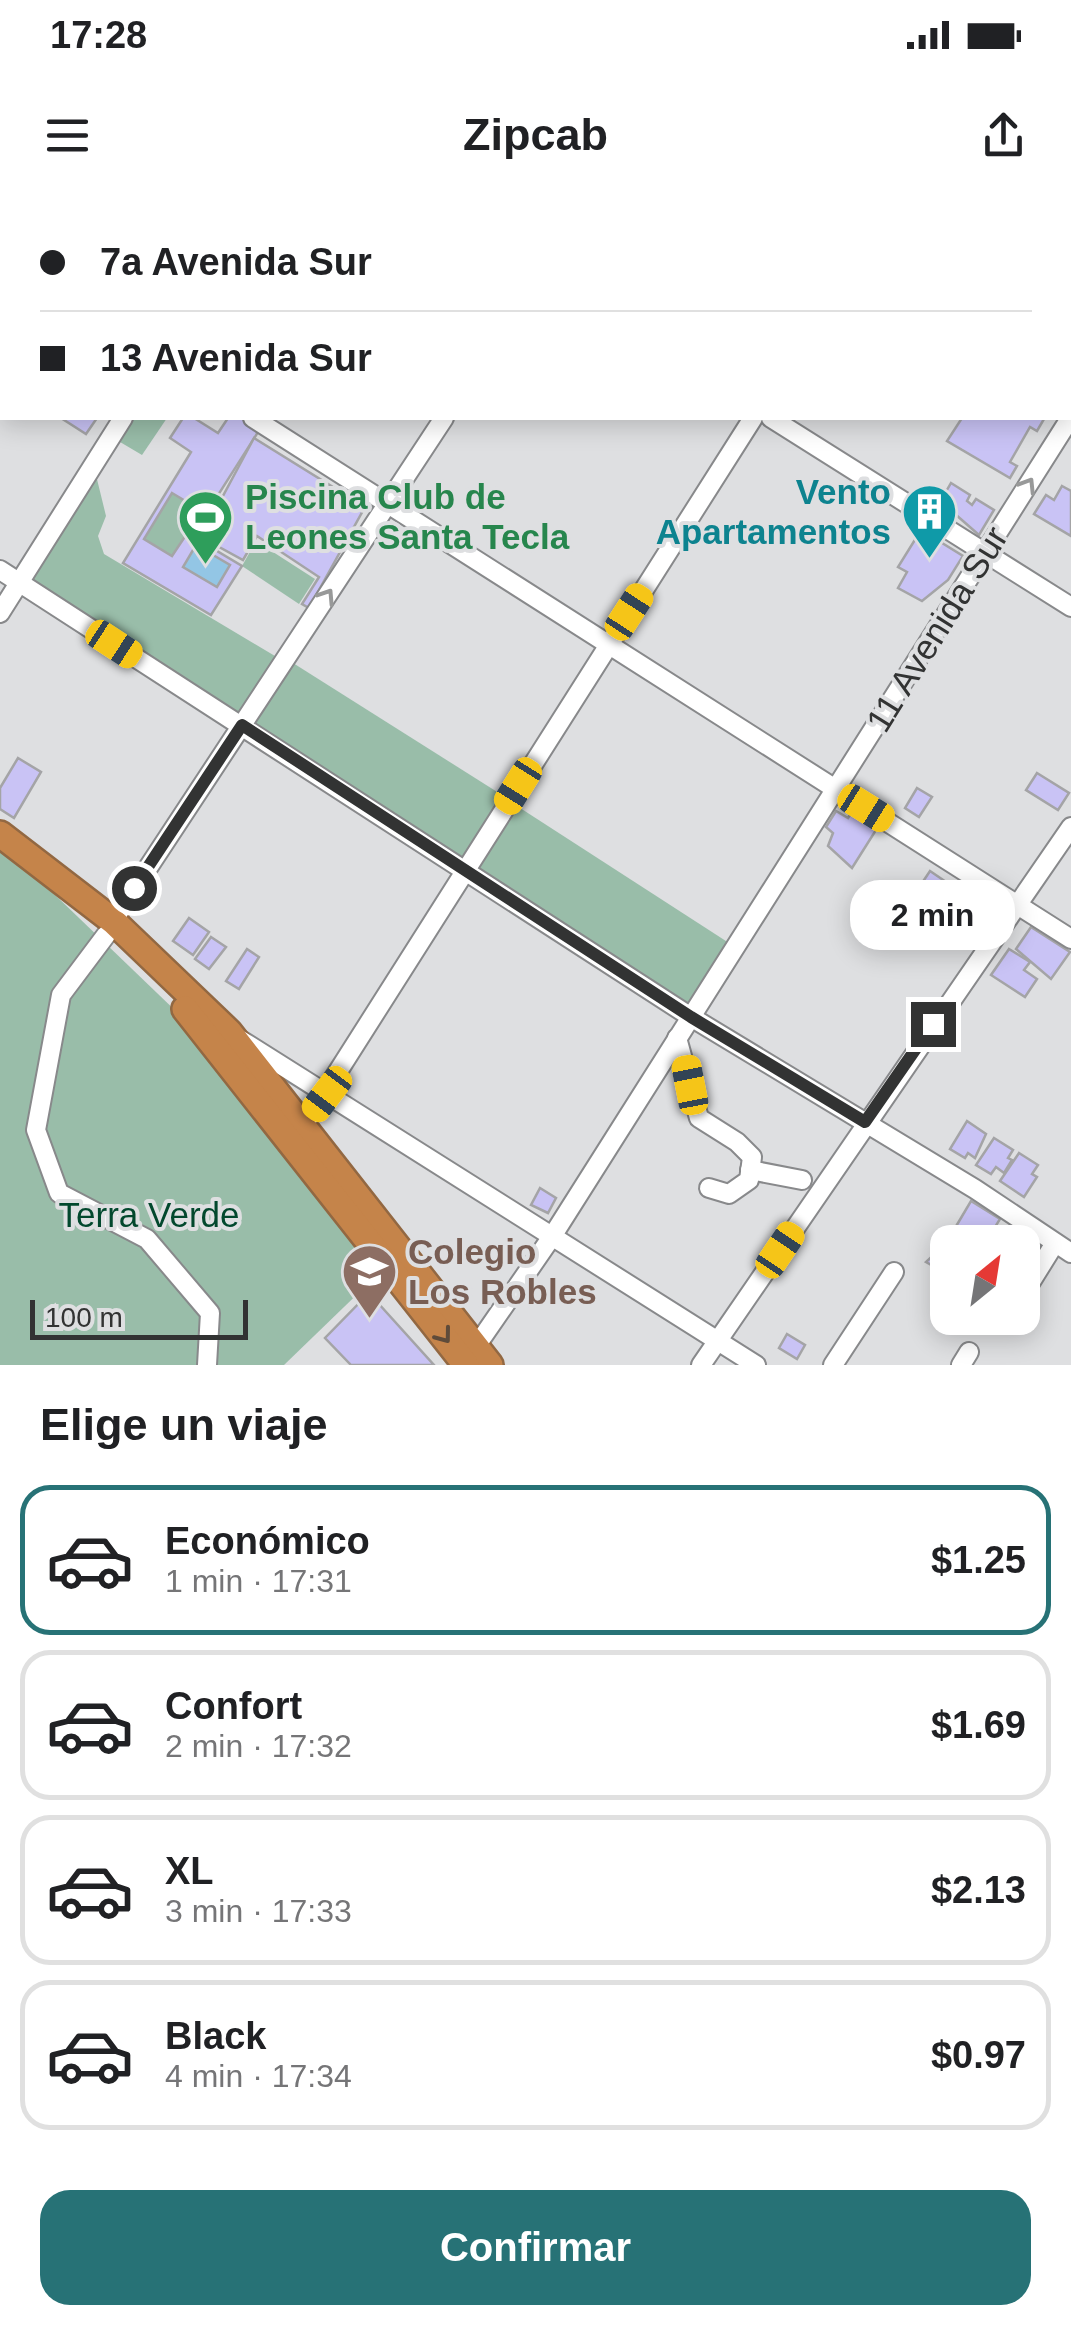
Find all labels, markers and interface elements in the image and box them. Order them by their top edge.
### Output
text: 17:28 [50,14,147,56]
icon: menu [40,108,95,163]
icon: share [976,108,1031,163]
text: Zipcab [463,109,608,160]
text: 7a Avenida Sur [100,241,372,283]
text: 13 Avenida Sur [100,337,372,379]
place label: Vento Apartamentos [656,472,891,551]
place label: Piscina Club de Leones Santa Tecla [245,477,570,556]
one-way arrow [1016,477,1035,495]
building icon: Vento Apartamentos [900,482,960,561]
sports icon: Piscina Club de Leones Santa Tecla [176,487,236,566]
street label: 11 Avenida Sur [858,519,1015,738]
car [600,579,658,645]
one-way arrow [315,588,333,607]
car [81,615,147,673]
car [489,753,547,819]
car [833,779,899,837]
route start [112,866,157,911]
callout: 2 min [850,879,1016,949]
text: 2 min [891,897,974,933]
route end [911,1002,956,1047]
car [670,1053,710,1117]
car [297,1061,357,1127]
park label: Terra Verde [59,1195,239,1234]
car [751,1217,809,1283]
north arrow [930,1225,1040,1335]
map controls [930,1225,1040,1335]
place label: Colegio Los Robles [408,1232,597,1311]
school or university icon: Colegio Los Robles [339,1242,399,1321]
scale bar [30,1295,248,1340]
text: 100 m [45,1302,123,1333]
one-way arrow [432,1325,450,1343]
text: Elige un viaje [40,1399,328,1450]
icon: car [45,1515,135,1605]
text: Económico [165,1520,370,1562]
text: $1.25 [931,1539,1026,1581]
text: 1 min · 17:31 [165,1563,352,1599]
icon: car [45,1680,135,1770]
text: Confort [165,1685,302,1727]
text: $1.69 [931,1704,1026,1746]
text: 2 min · 17:32 [165,1728,352,1764]
icon: car [45,1845,135,1935]
text: XL [165,1850,214,1892]
text: $2.13 [931,1869,1026,1911]
text: 3 min · 17:33 [165,1893,352,1929]
icon: car [45,2010,135,2100]
text: Black [165,2015,266,2057]
text: $0.97 [931,2034,1026,2076]
text: 4 min · 17:34 [165,2058,352,2094]
button: Confirmar [40,2190,1031,2305]

